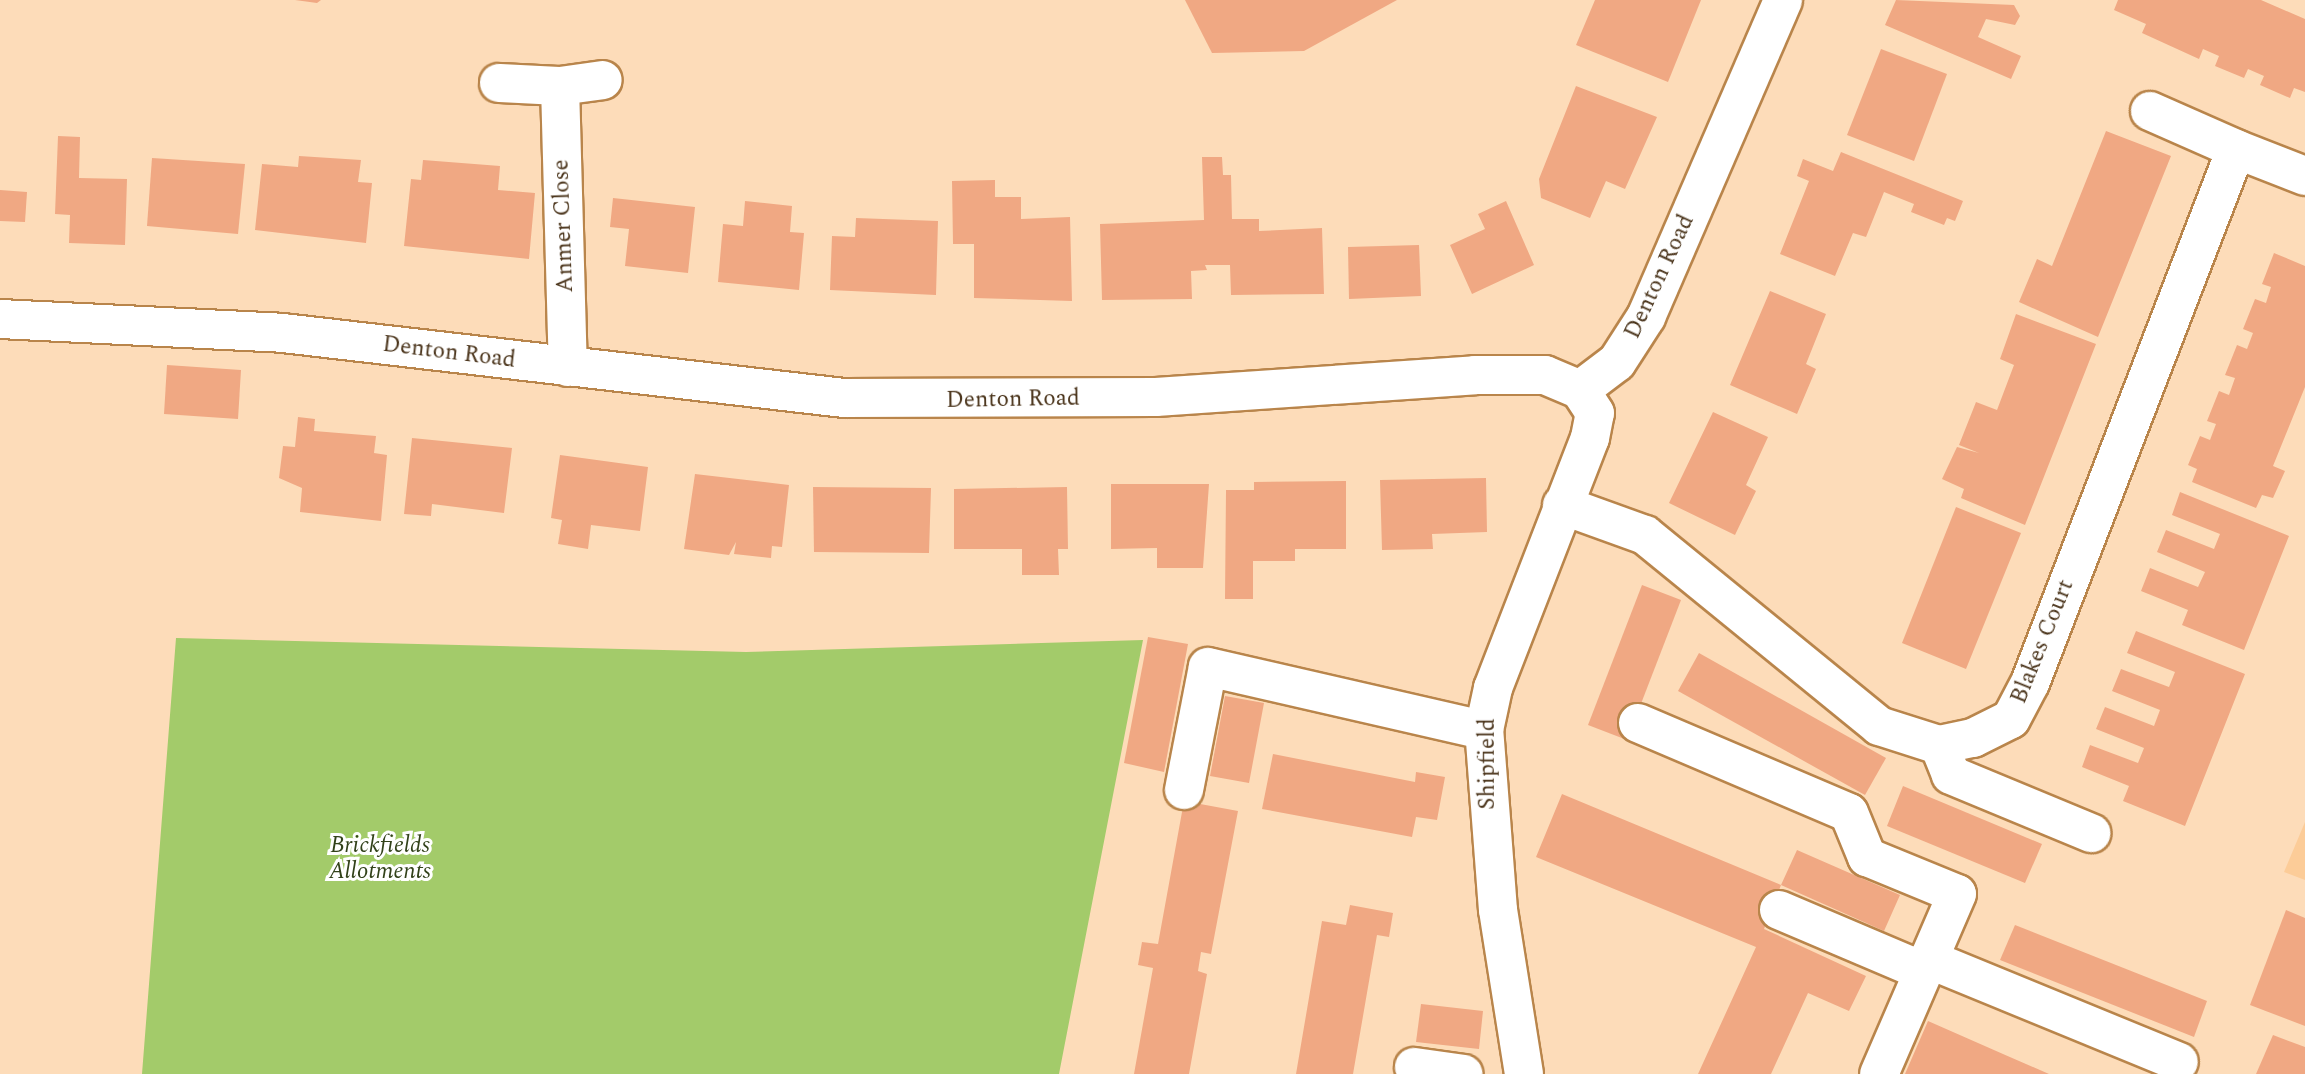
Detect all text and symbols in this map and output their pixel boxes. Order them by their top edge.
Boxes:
street label: Anmer Close [548,159,580,293]
street label: Denton Road [1619,210,1701,344]
street label: Denton Road [381,331,517,375]
street label: Denton Road [946,385,1080,415]
street label: Blakes Court [2006,576,2080,708]
street label: Shipfield [1474,718,1502,810]
park label: Brickfields Allotments [329,832,431,886]

